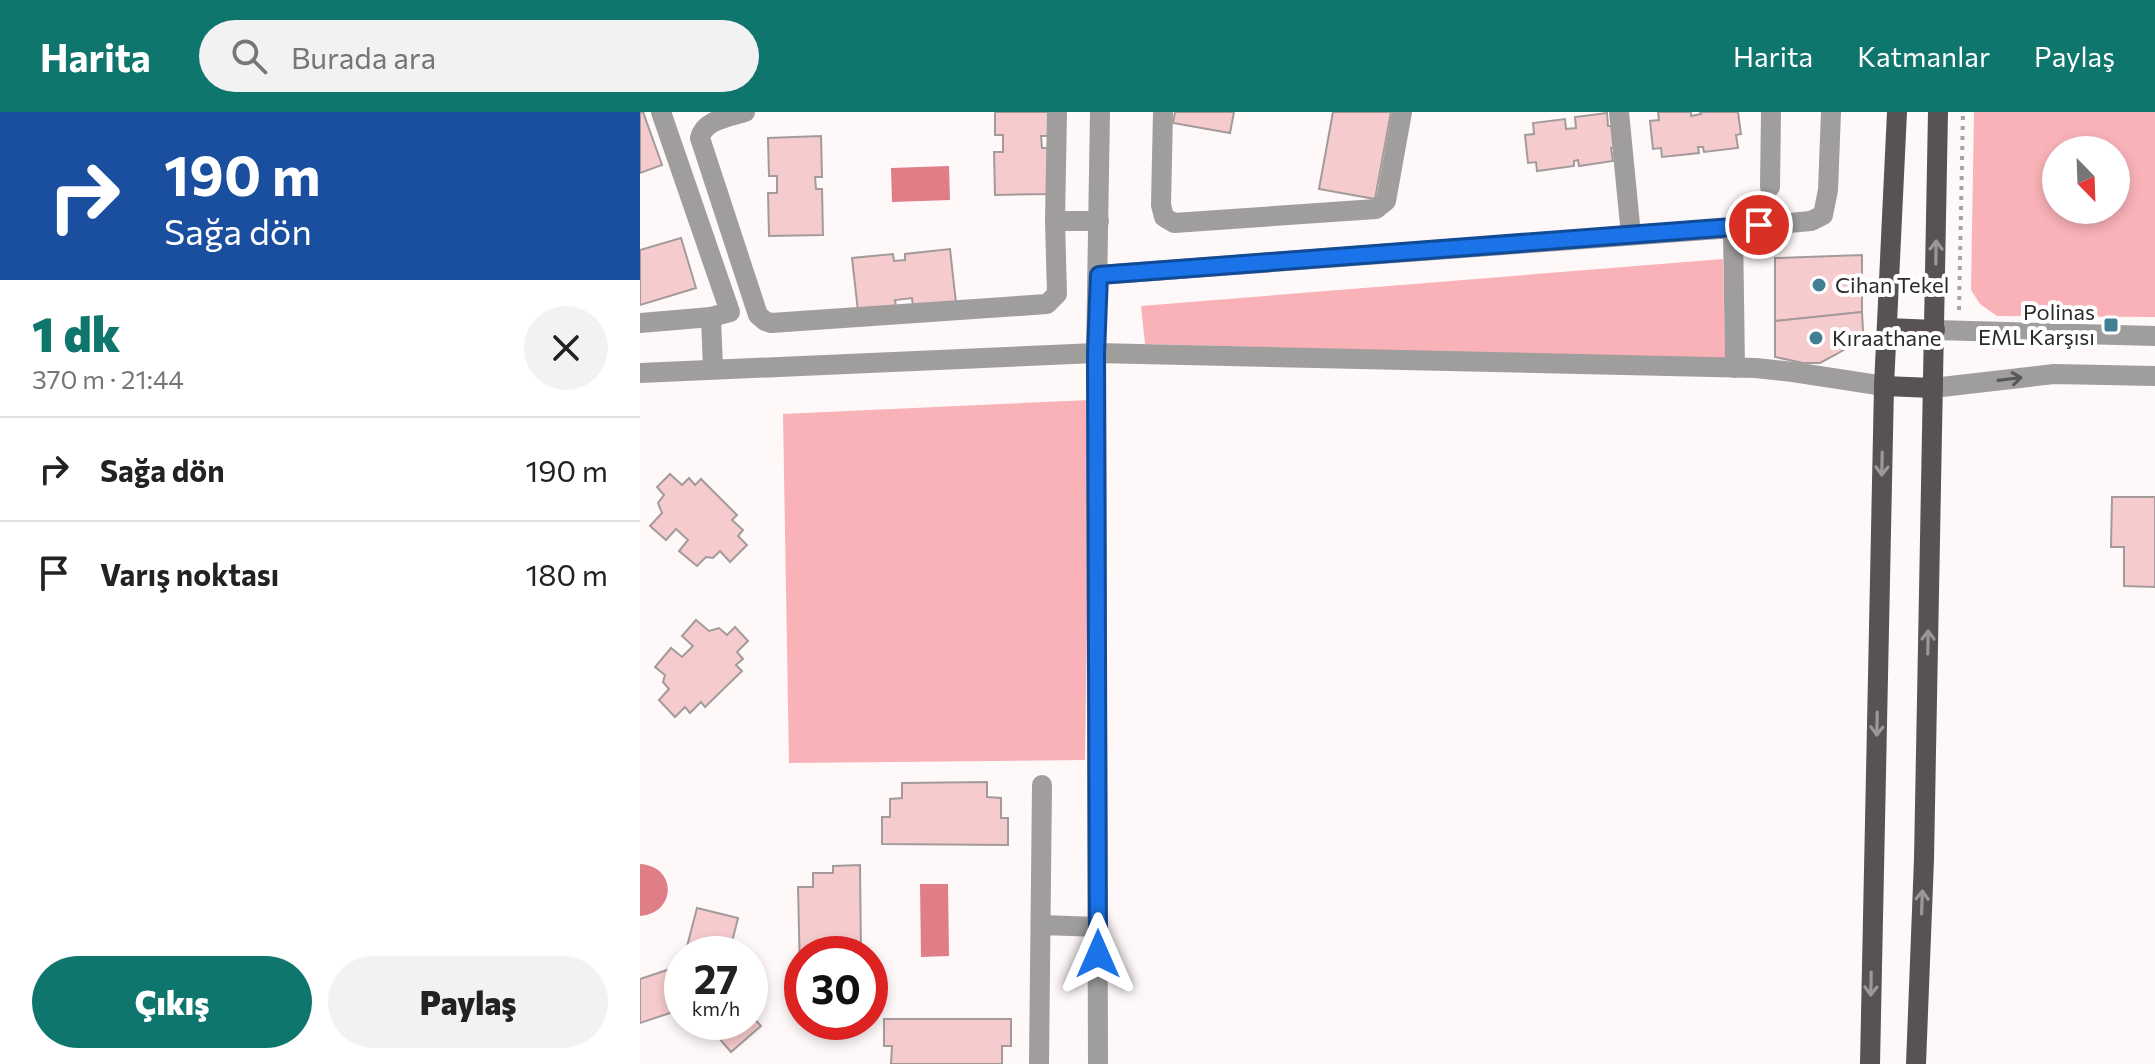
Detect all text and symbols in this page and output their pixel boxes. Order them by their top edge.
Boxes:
search box [199,20,759,92]
text: Harita [40,33,151,80]
icon: search [227,34,271,78]
text: Burada ara [291,38,436,75]
text: Harita [1733,39,1813,73]
text: Katmanlar [1857,39,1990,73]
text: Paylaş [2034,39,2115,73]
north arrow [2042,136,2130,224]
map controls [2042,136,2130,224]
text: 190 m [164,139,321,208]
icon: right [32,144,136,248]
pin [1725,191,1793,259]
icon: arrive [1737,203,1781,247]
text: Sağa dön [164,208,312,252]
one-way arrow [1928,239,1944,266]
place label: Cihan Tekel [1835,271,1949,298]
marker: Cihan Tekel [1810,276,1828,294]
place label: Polinas EML Karşısı [1978,298,2095,350]
text: 1 dk [32,303,120,362]
button: close [524,306,608,390]
marker: Polinas EML Karşısı [2102,316,2120,334]
place label: Kıraathane [1832,324,1941,351]
marker: Kıraathane [1807,329,1825,347]
text: 370 m · 21:44 [32,363,184,394]
one-way arrow [1997,371,2022,386]
icon: right [32,447,76,491]
one-way arrow [1874,450,1890,477]
text: Sağa dön [100,451,225,488]
text: 190 m [525,451,608,488]
icon: arrive [32,551,76,595]
text: Varış noktası [100,555,279,592]
text: 180 m [525,555,608,592]
one-way arrow [1920,629,1935,656]
one-way arrow [1869,710,1884,737]
one-way arrow [1915,889,1930,916]
position arrow [1056,912,1140,996]
speed limit sign: 30 [784,936,888,1040]
text: 27 [694,953,738,1002]
button: Çıkış [32,956,312,1048]
button: Paylaş [328,956,608,1048]
one-way arrow [1864,970,1879,997]
text: km/h [692,996,740,1020]

